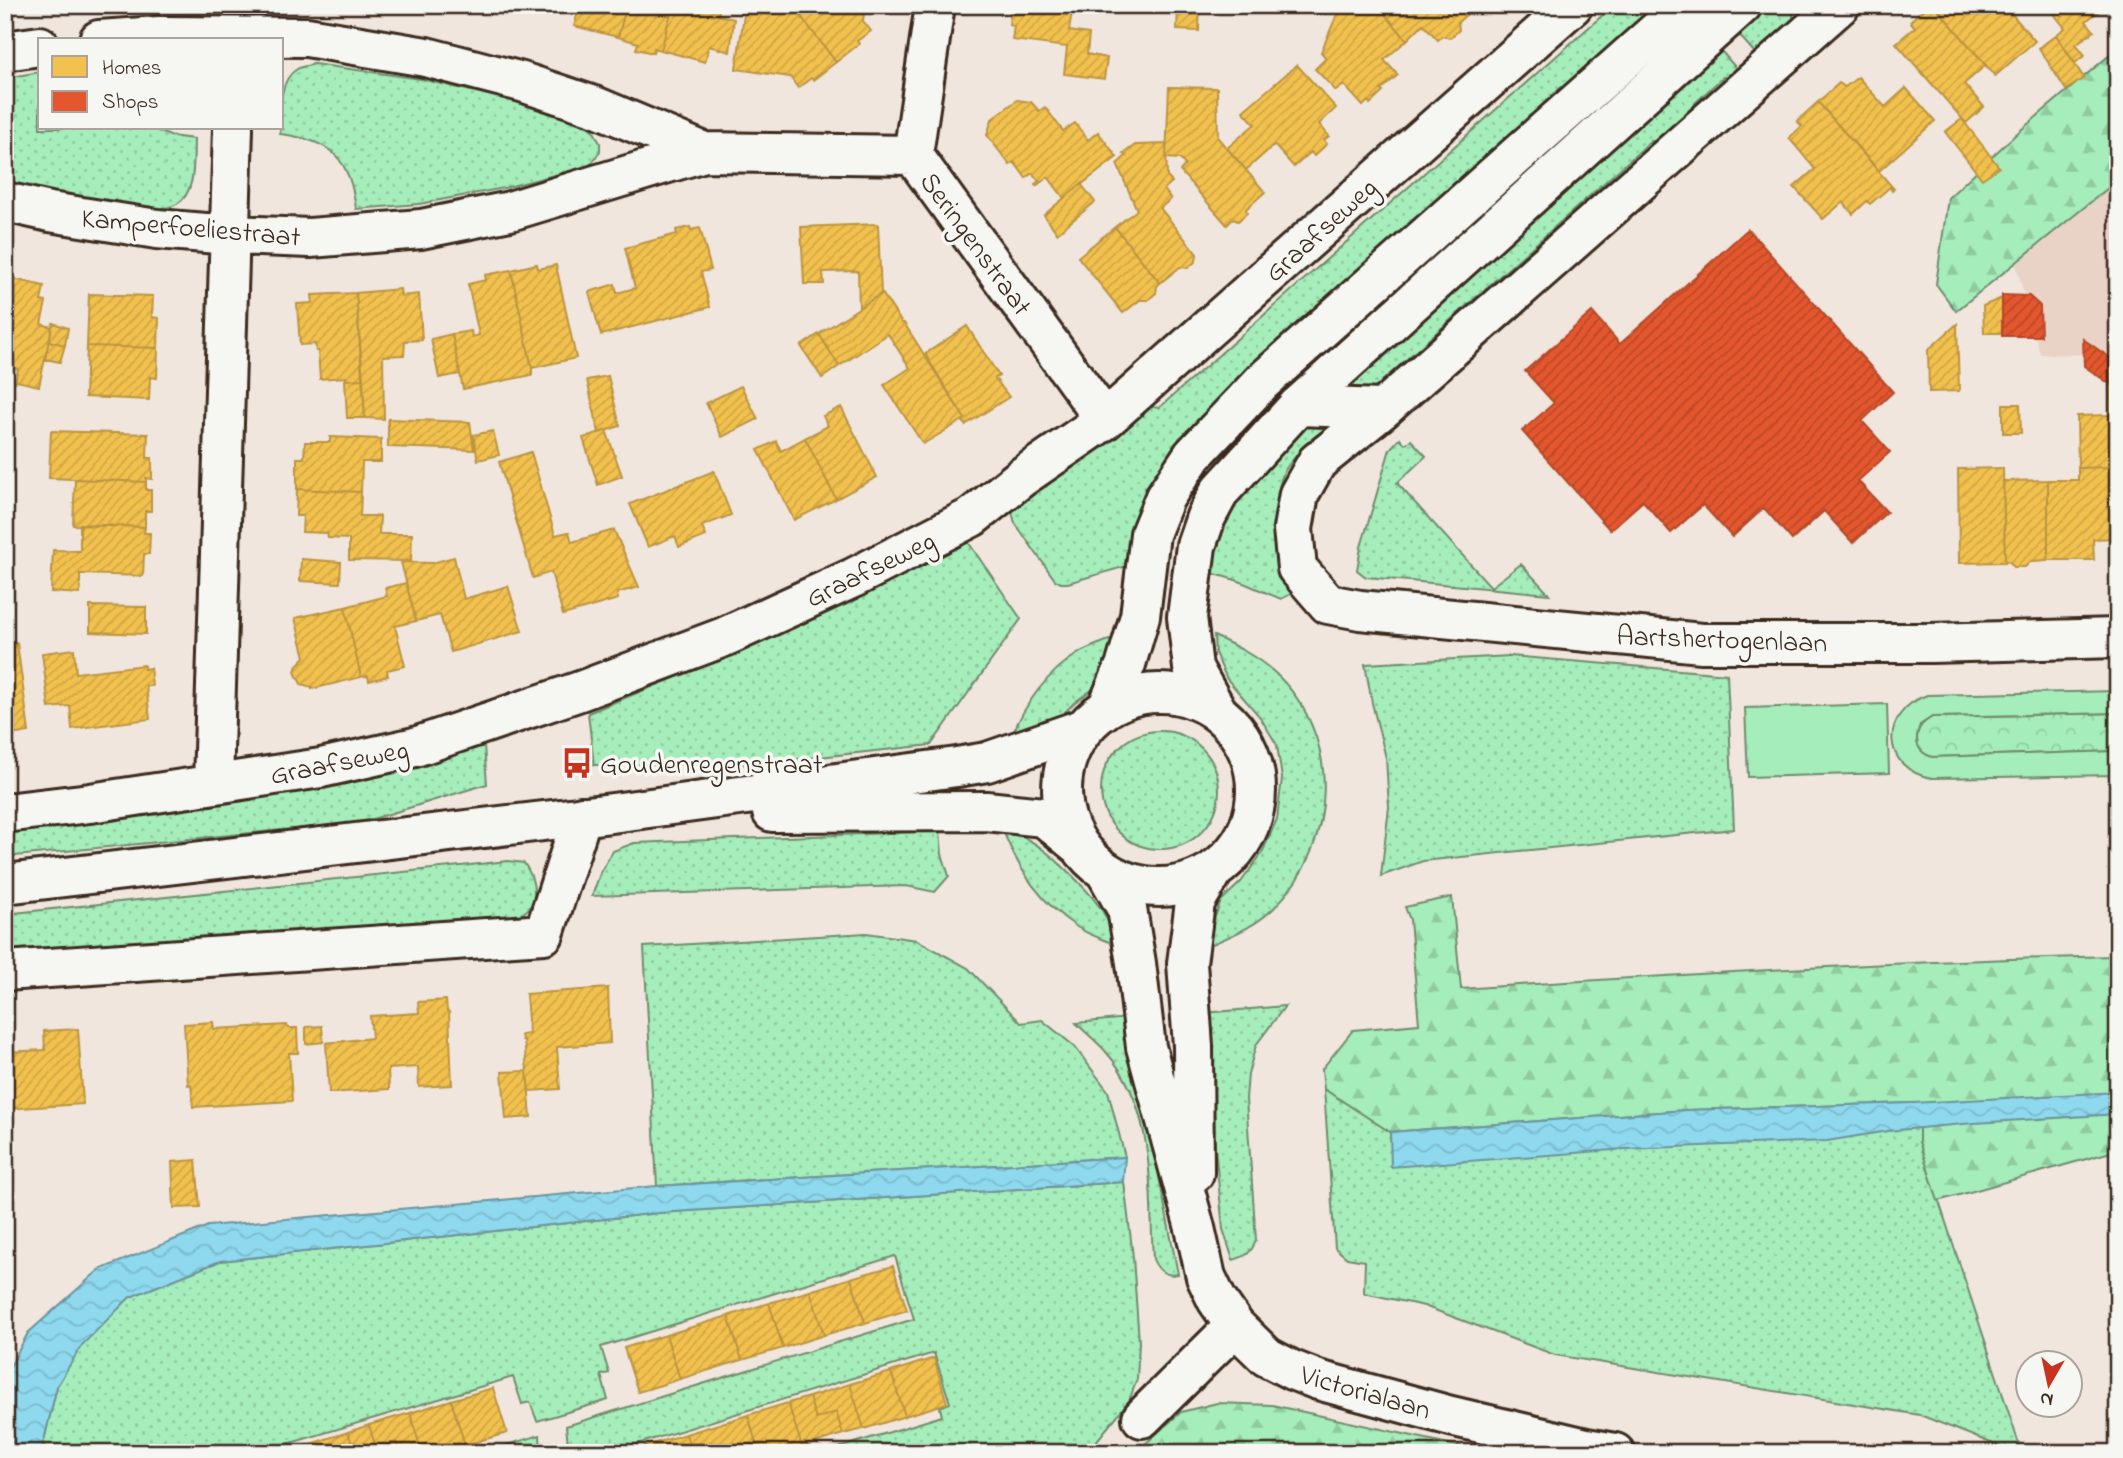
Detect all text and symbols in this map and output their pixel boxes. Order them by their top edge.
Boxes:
legend [38,38,284,130]
text: Homes [102,54,162,84]
text: Shops [102,88,159,118]
street label: Seringenstraat [908,165,1040,325]
street label: Graafseweg [1257,170,1388,294]
street label: Kamperfoeliestraat [80,199,302,259]
street label: Graafseweg [800,522,943,620]
street label: Aartshertogenlaan [1616,617,1828,666]
street label: Graafseweg [267,731,412,798]
bus stop icon: Goudenregenstraat [560,746,594,780]
place label: Goudenregenstraat [600,746,822,787]
north arrow [2014,1350,2084,1420]
street label: Victorialaan [1294,1356,1435,1432]
text: N [2038,1384,2055,1413]

